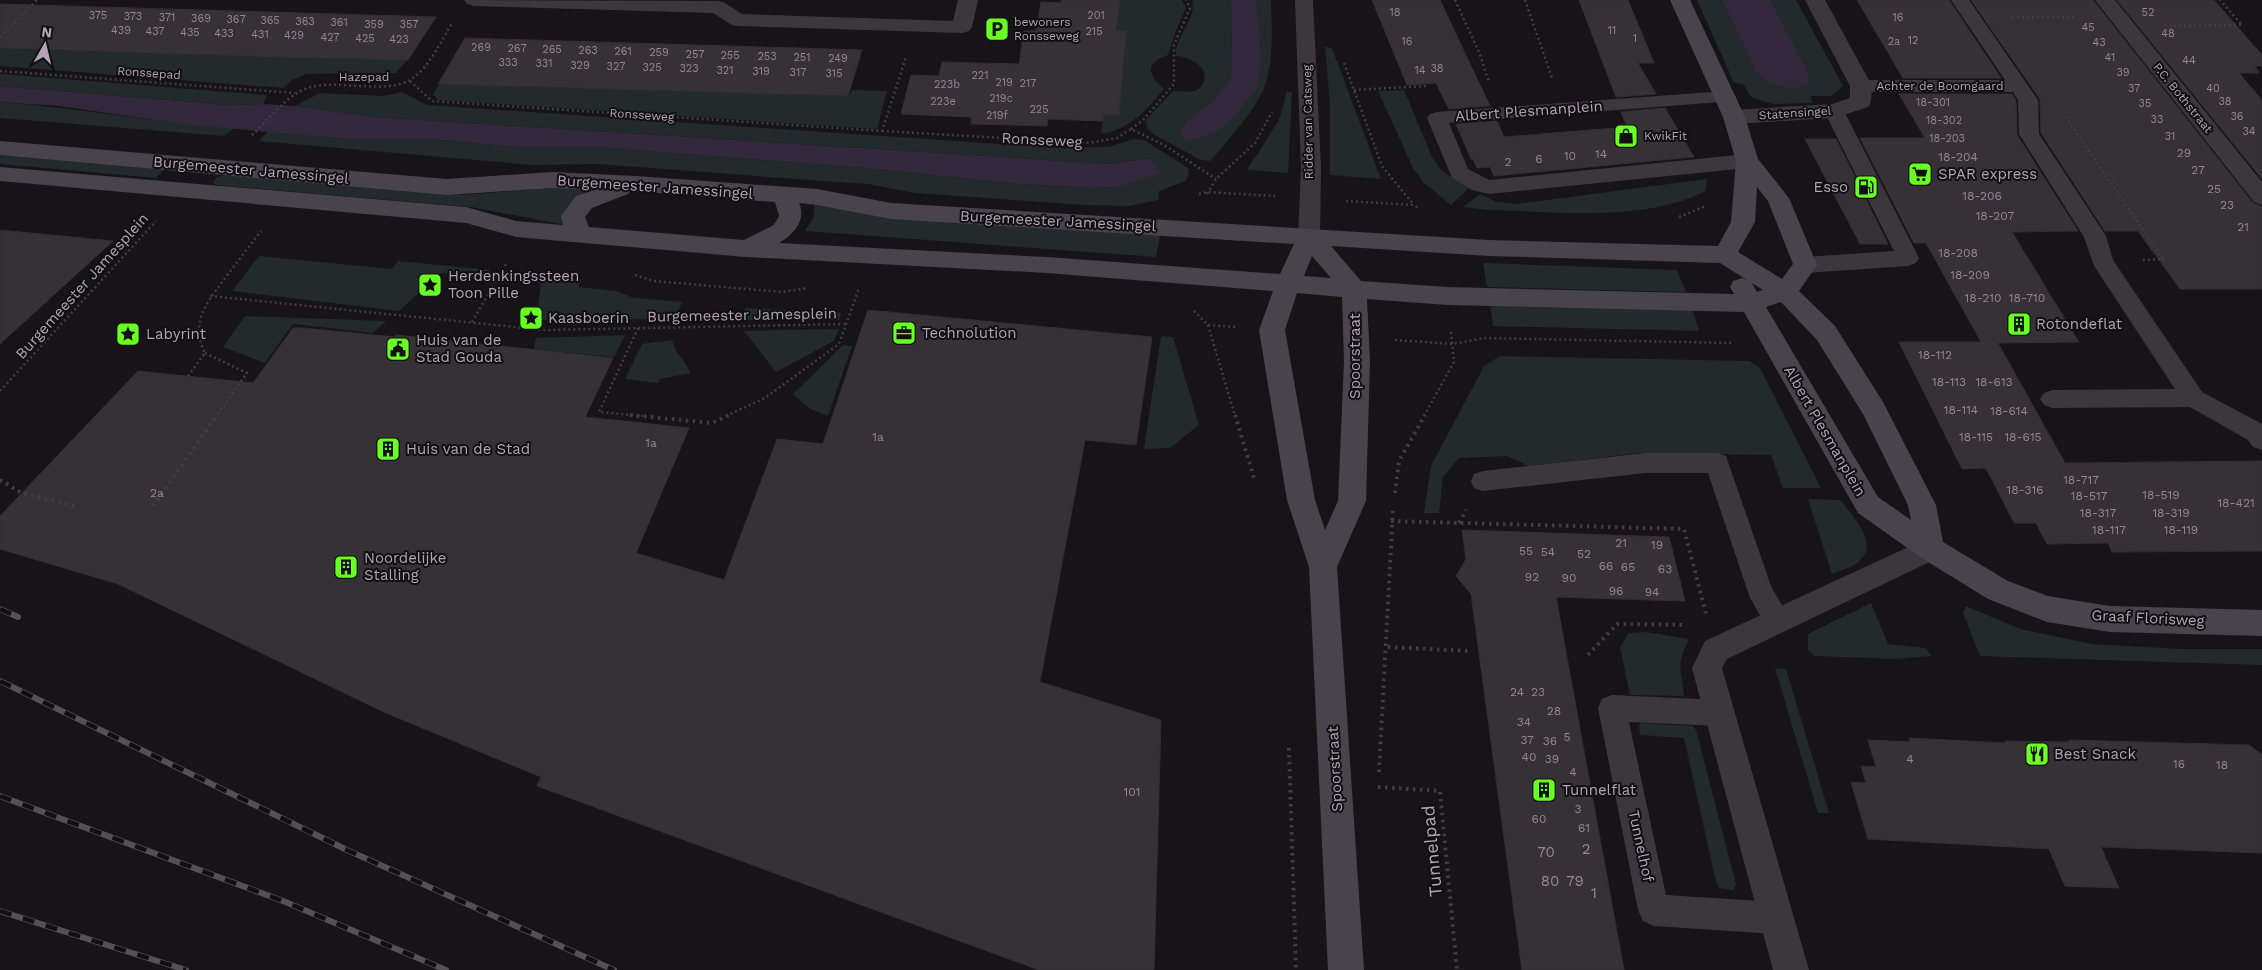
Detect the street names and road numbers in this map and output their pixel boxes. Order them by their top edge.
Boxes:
street label: P.C. Bothstraat [2151,60,2215,136]
street label: Ronssepad [117,64,181,82]
street label: Ridder van Catsweg [1300,64,1316,180]
street label: Hazepad [339,70,389,84]
street label: Achter de Boomgaard [1877,79,2003,93]
street label: Albert Plesmanplein [1455,97,1603,125]
street label: Statensingel [1758,103,1832,123]
street label: Ronsseweg [609,106,676,124]
street label: Ronsseweg [1001,129,1083,151]
street label: Burgemeester Jamessingel [152,152,350,188]
street label: Burgemeester Jamessingel [556,171,754,203]
street label: Burgemeester Jamessingel [959,207,1157,235]
street label: Burgemeester Jamesplein [12,209,152,363]
street label: Burgemeester Jamesplein [647,304,837,326]
street label: Spoorstraat [1346,312,1364,399]
street label: Albert Plesmanplein [1780,362,1870,500]
street label: Graaf Florisweg [2091,606,2205,630]
street label: Spoorstraat [1324,725,1346,812]
street label: Tunnelpad [1417,804,1446,898]
street label: Tunnelhof [1625,808,1657,884]

